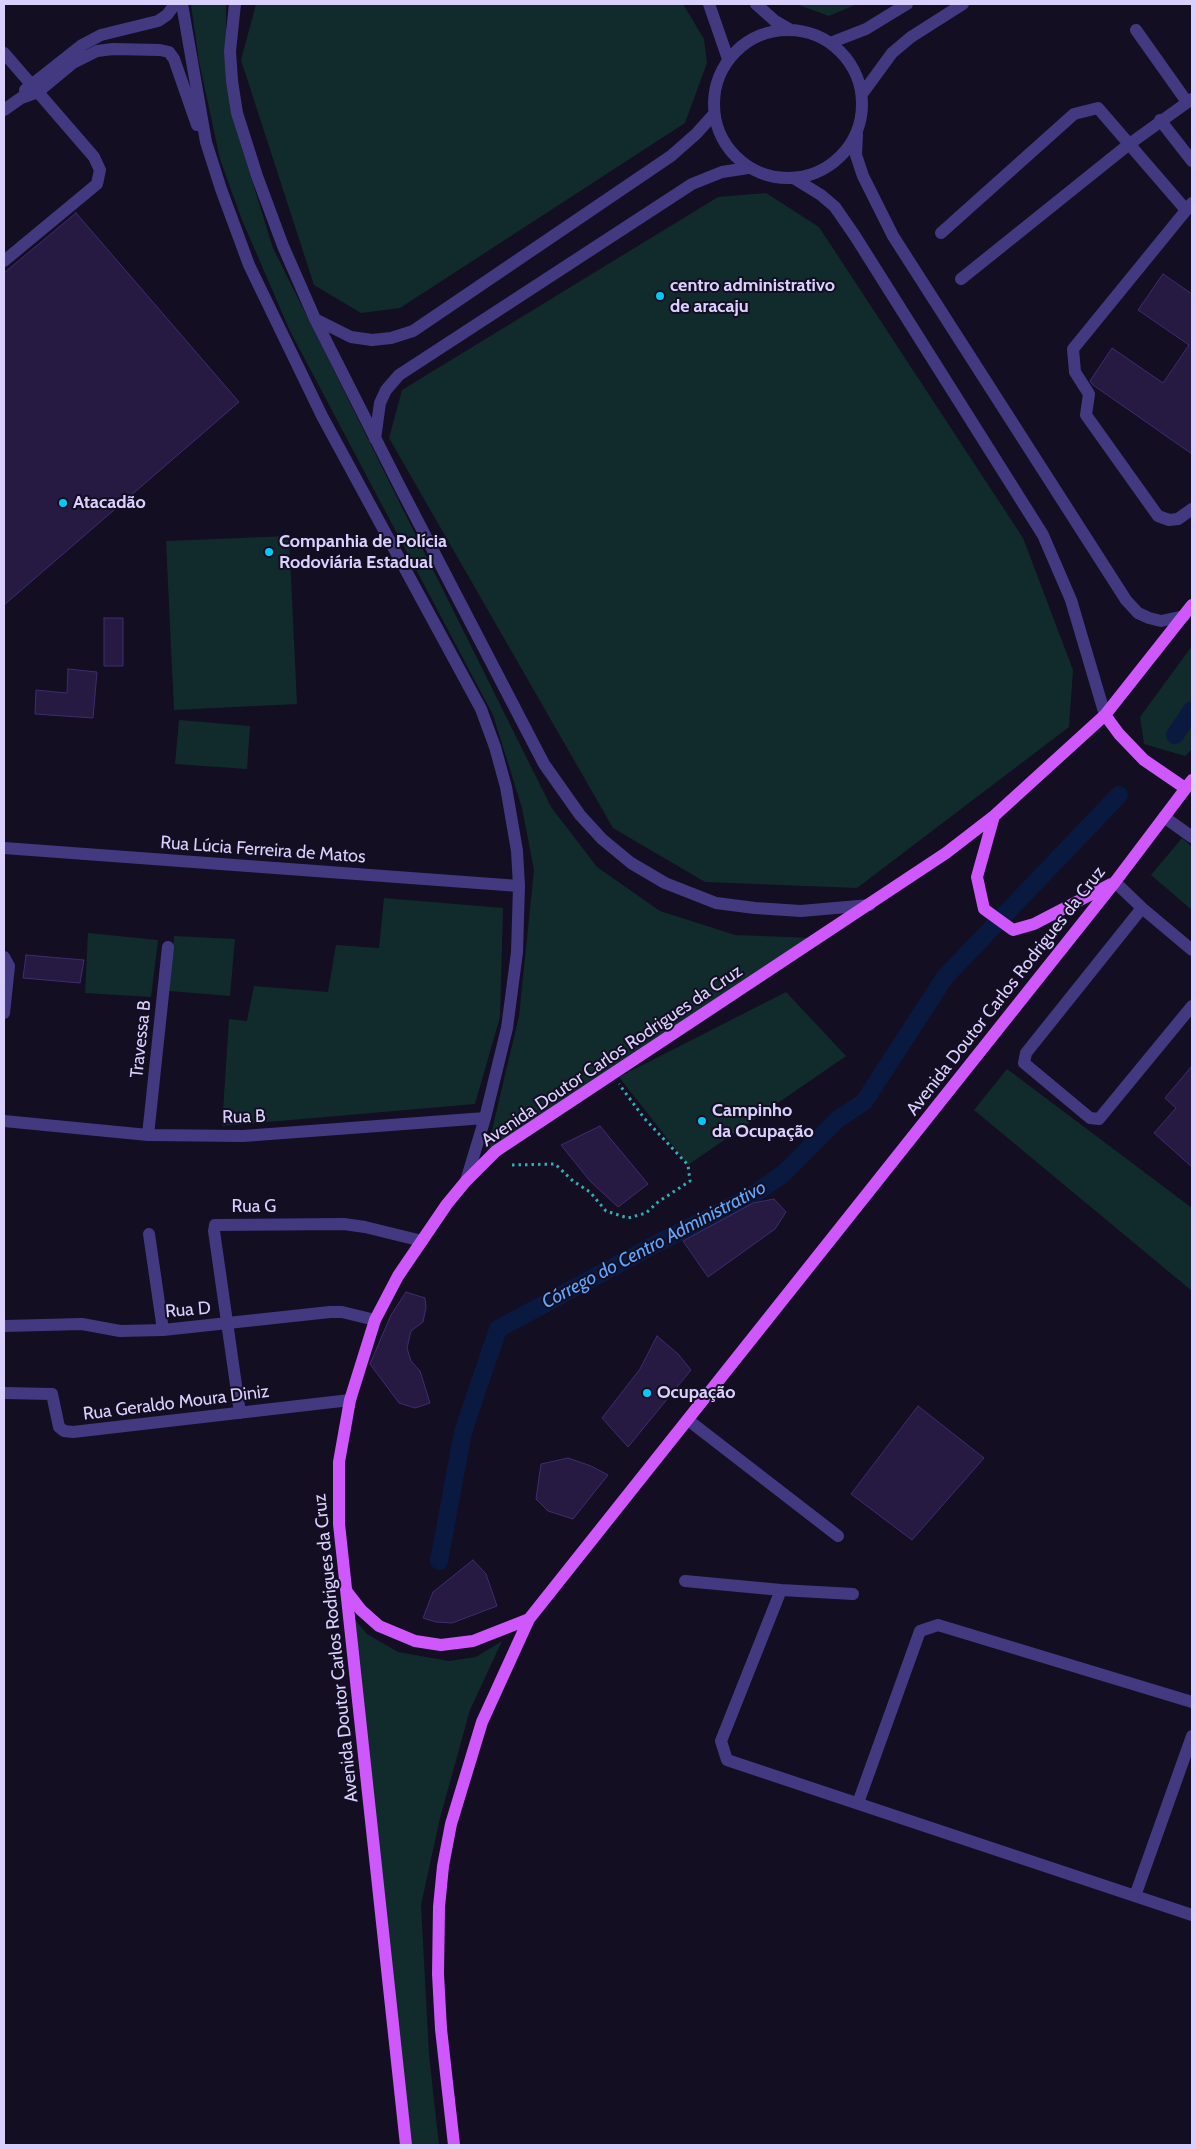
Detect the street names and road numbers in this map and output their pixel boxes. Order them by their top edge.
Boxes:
street label: Rua Lúcia Ferreira de Matos [160,832,366,868]
street label: Avenida Doutor Carlos Rodrigues da Cruz [902,862,1110,1120]
street label: Avenida Doutor Carlos Rodrigues da Cruz [477,960,747,1152]
street label: Travessa B [126,999,156,1079]
street label: Rua B [222,1106,266,1128]
street label: Rua G [232,1196,276,1218]
street label: Rua D [164,1297,212,1323]
street label: Rua Geraldo Moura Diniz [82,1381,270,1425]
street label: Avenida Doutor Carlos Rodrigues da Cruz [309,1493,363,1803]

